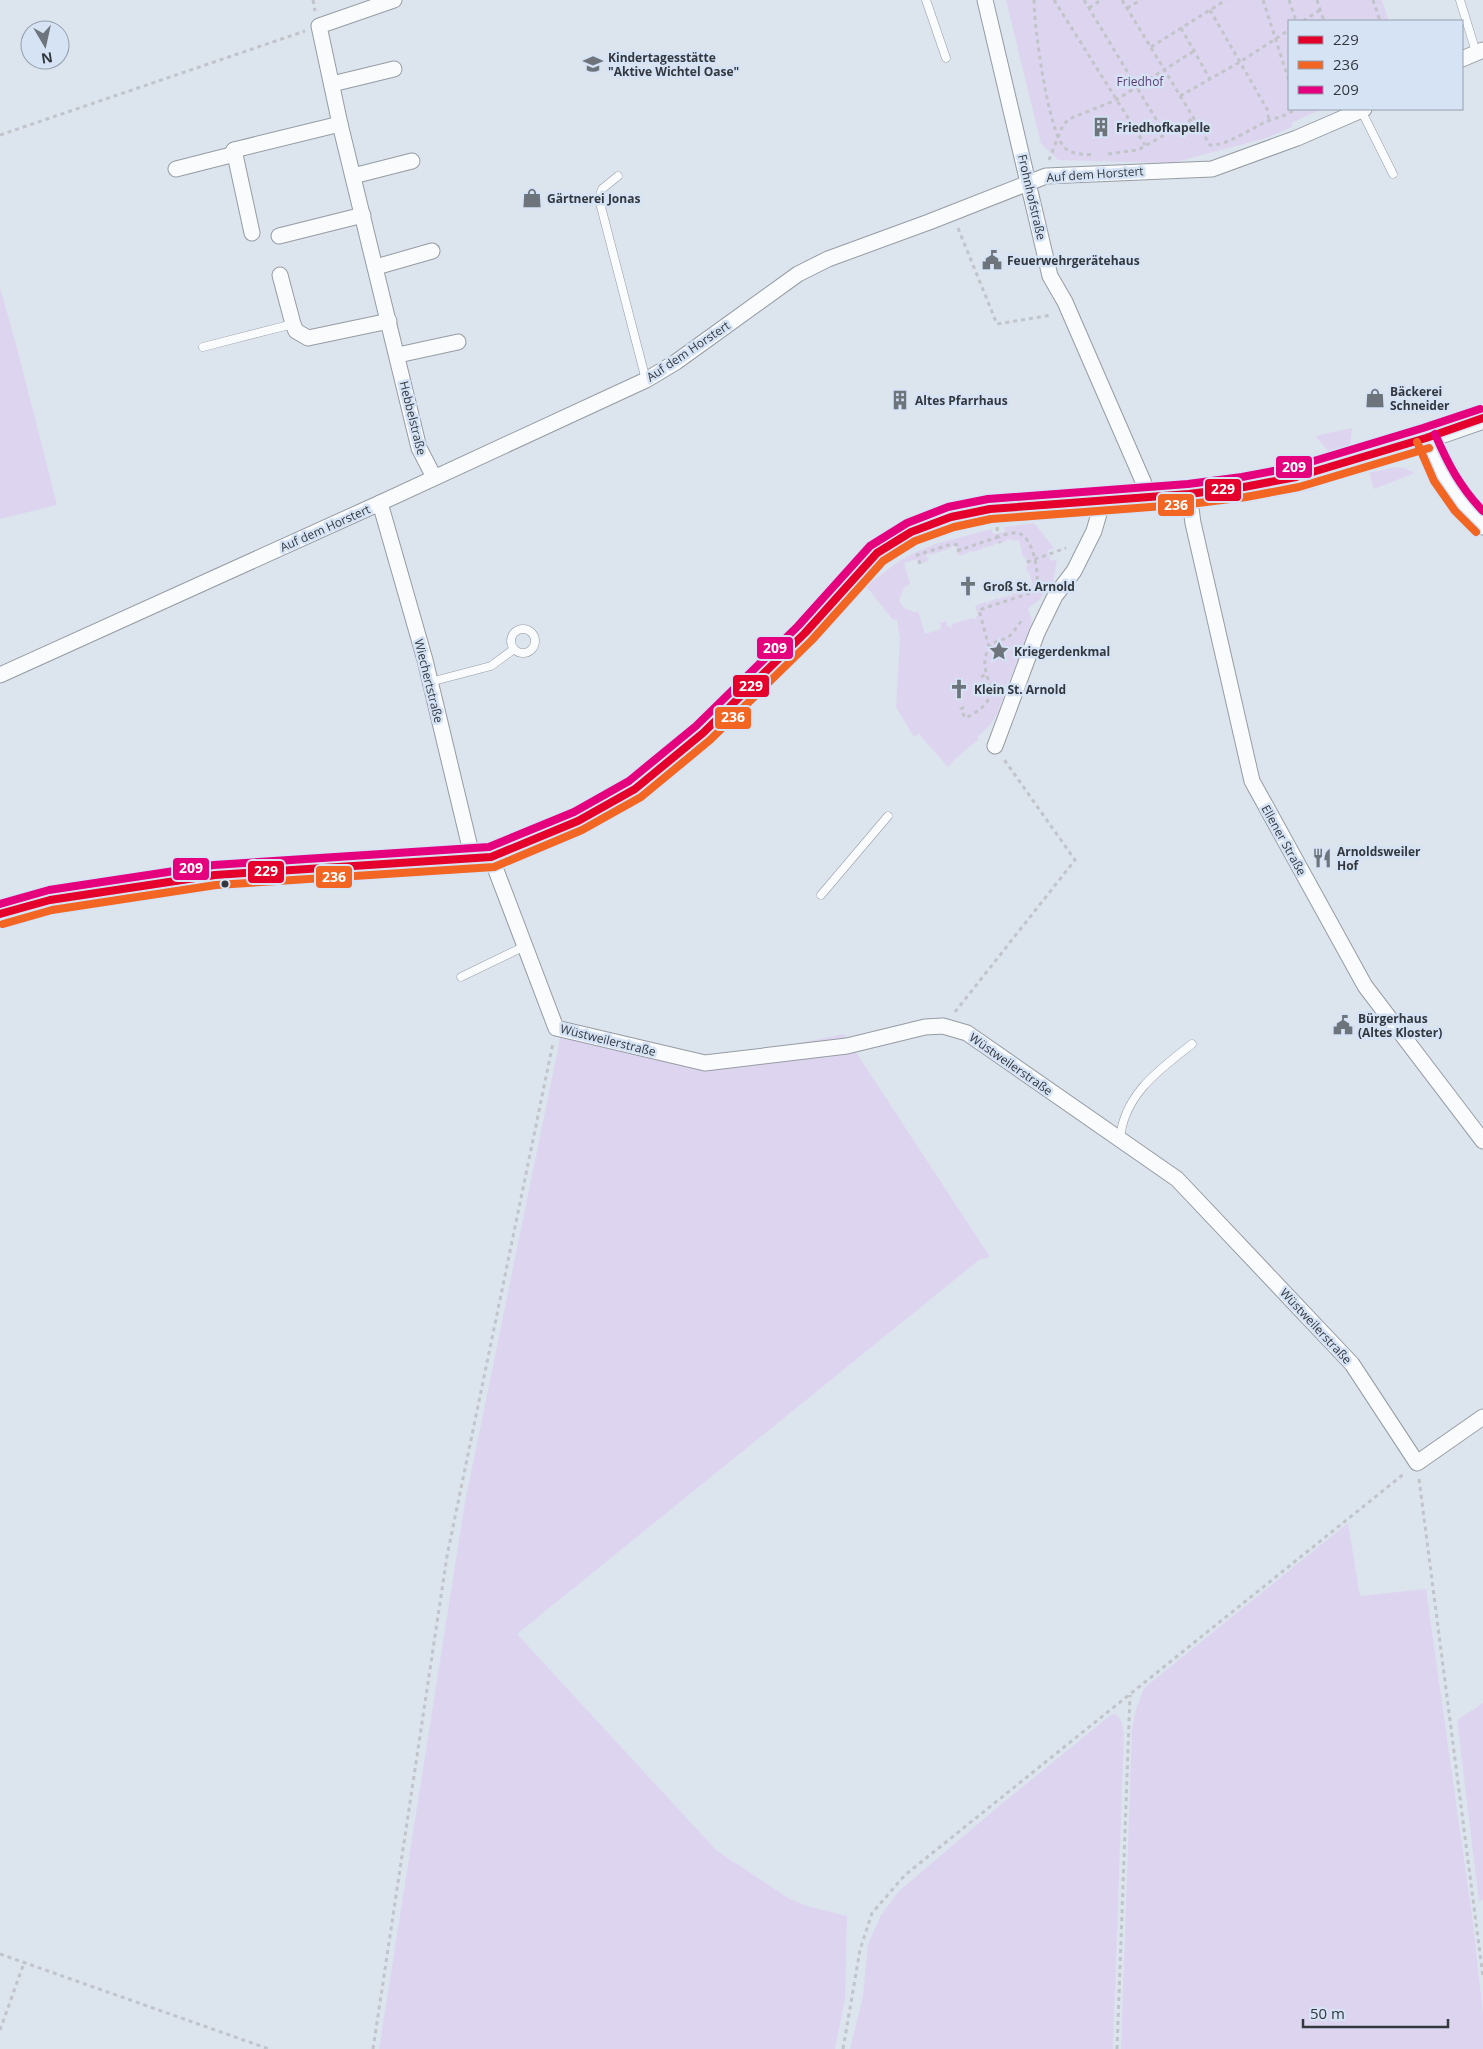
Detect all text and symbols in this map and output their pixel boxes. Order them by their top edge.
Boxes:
north arrow [20,20,70,70]
legend [1288,20,1463,110]
text: 229 [1333,29,1359,49]
text: N [40,48,54,69]
place label: Kindertagesstätte "Aktive Wichtel Oase" [608,49,739,80]
school or university icon: Kindertagesstätte "Aktive Wichtel Oase" [582,53,604,75]
text: 236 [1333,54,1359,74]
park label: Friedhof [1117,73,1164,90]
text: 209 [1333,79,1359,99]
building icon: Friedhofkapelle [1090,116,1112,138]
place label: Friedhofkapelle [1116,119,1210,136]
street label: Frohnhofstraße [1014,152,1050,242]
street label: Auf dem Horstert [1046,162,1144,186]
shop icon: Gärtnerei Jonas [521,187,543,209]
place label: Gärtnerei Jonas [547,190,640,207]
public building icon: Feuerwehrgerätehaus [981,249,1003,271]
place label: Feuerwehrgerätehaus [1007,252,1140,269]
street label: Auf dem Horstert [643,317,733,385]
street label: Hebbelstraße [396,379,430,457]
place label: Bäckerei Schneider [1390,383,1450,414]
shop icon: Bäckerei Schneider [1364,387,1386,409]
building icon: Altes Pfarrhaus [889,389,911,411]
place label: Altes Pfarrhaus [915,392,1008,409]
line badge: 209 [1275,455,1313,479]
text: 209 [1282,457,1306,476]
line badge: 229 [1204,478,1242,502]
text: 229 [1211,479,1235,498]
line badge: 236 [1157,493,1195,517]
text: 236 [1164,495,1188,514]
street label: Auf dem Horstert [277,500,373,556]
church icon: Groß St. Arnold [957,575,979,597]
place label: Groß St. Arnold [983,578,1075,595]
line badge: 209 [756,636,794,660]
street label: Wiechertstraße [410,637,448,725]
text: 209 [763,638,787,657]
place icon: Kriegerdenkmal [988,640,1010,662]
place label: Kriegerdenkmal [1014,643,1110,660]
line badge: 229 [732,674,770,698]
text: 229 [739,676,763,695]
church icon: Klein St. Arnold [948,678,970,700]
place label: Klein St. Arnold [974,681,1066,698]
line badge: 236 [714,706,752,730]
text: 236 [721,707,745,726]
street label: Ellener Straße [1258,802,1311,879]
place label: Arnoldsweiler Hof [1337,843,1421,874]
restaurant icon: Arnoldsweiler Hof [1311,847,1333,869]
line badge: 209 [172,857,210,881]
text: 209 [179,858,203,877]
line badge: 229 [247,860,285,884]
text: 229 [254,861,278,880]
line badge: 236 [315,865,353,889]
text: 236 [322,867,346,886]
unlabelled marker [220,879,230,889]
place label: Bürgerhaus (Altes Kloster) [1358,1010,1442,1041]
public building icon: Bürgerhaus (Altes Kloster) [1332,1014,1354,1036]
street label: Wüstweilerstraße [558,1020,658,1060]
street label: Wüstweilerstraße [966,1029,1056,1099]
street label: Wüstweilerstraße [1276,1284,1356,1368]
scale bar [1303,1996,1448,2028]
text: 50 m [1310,2003,1345,2023]

